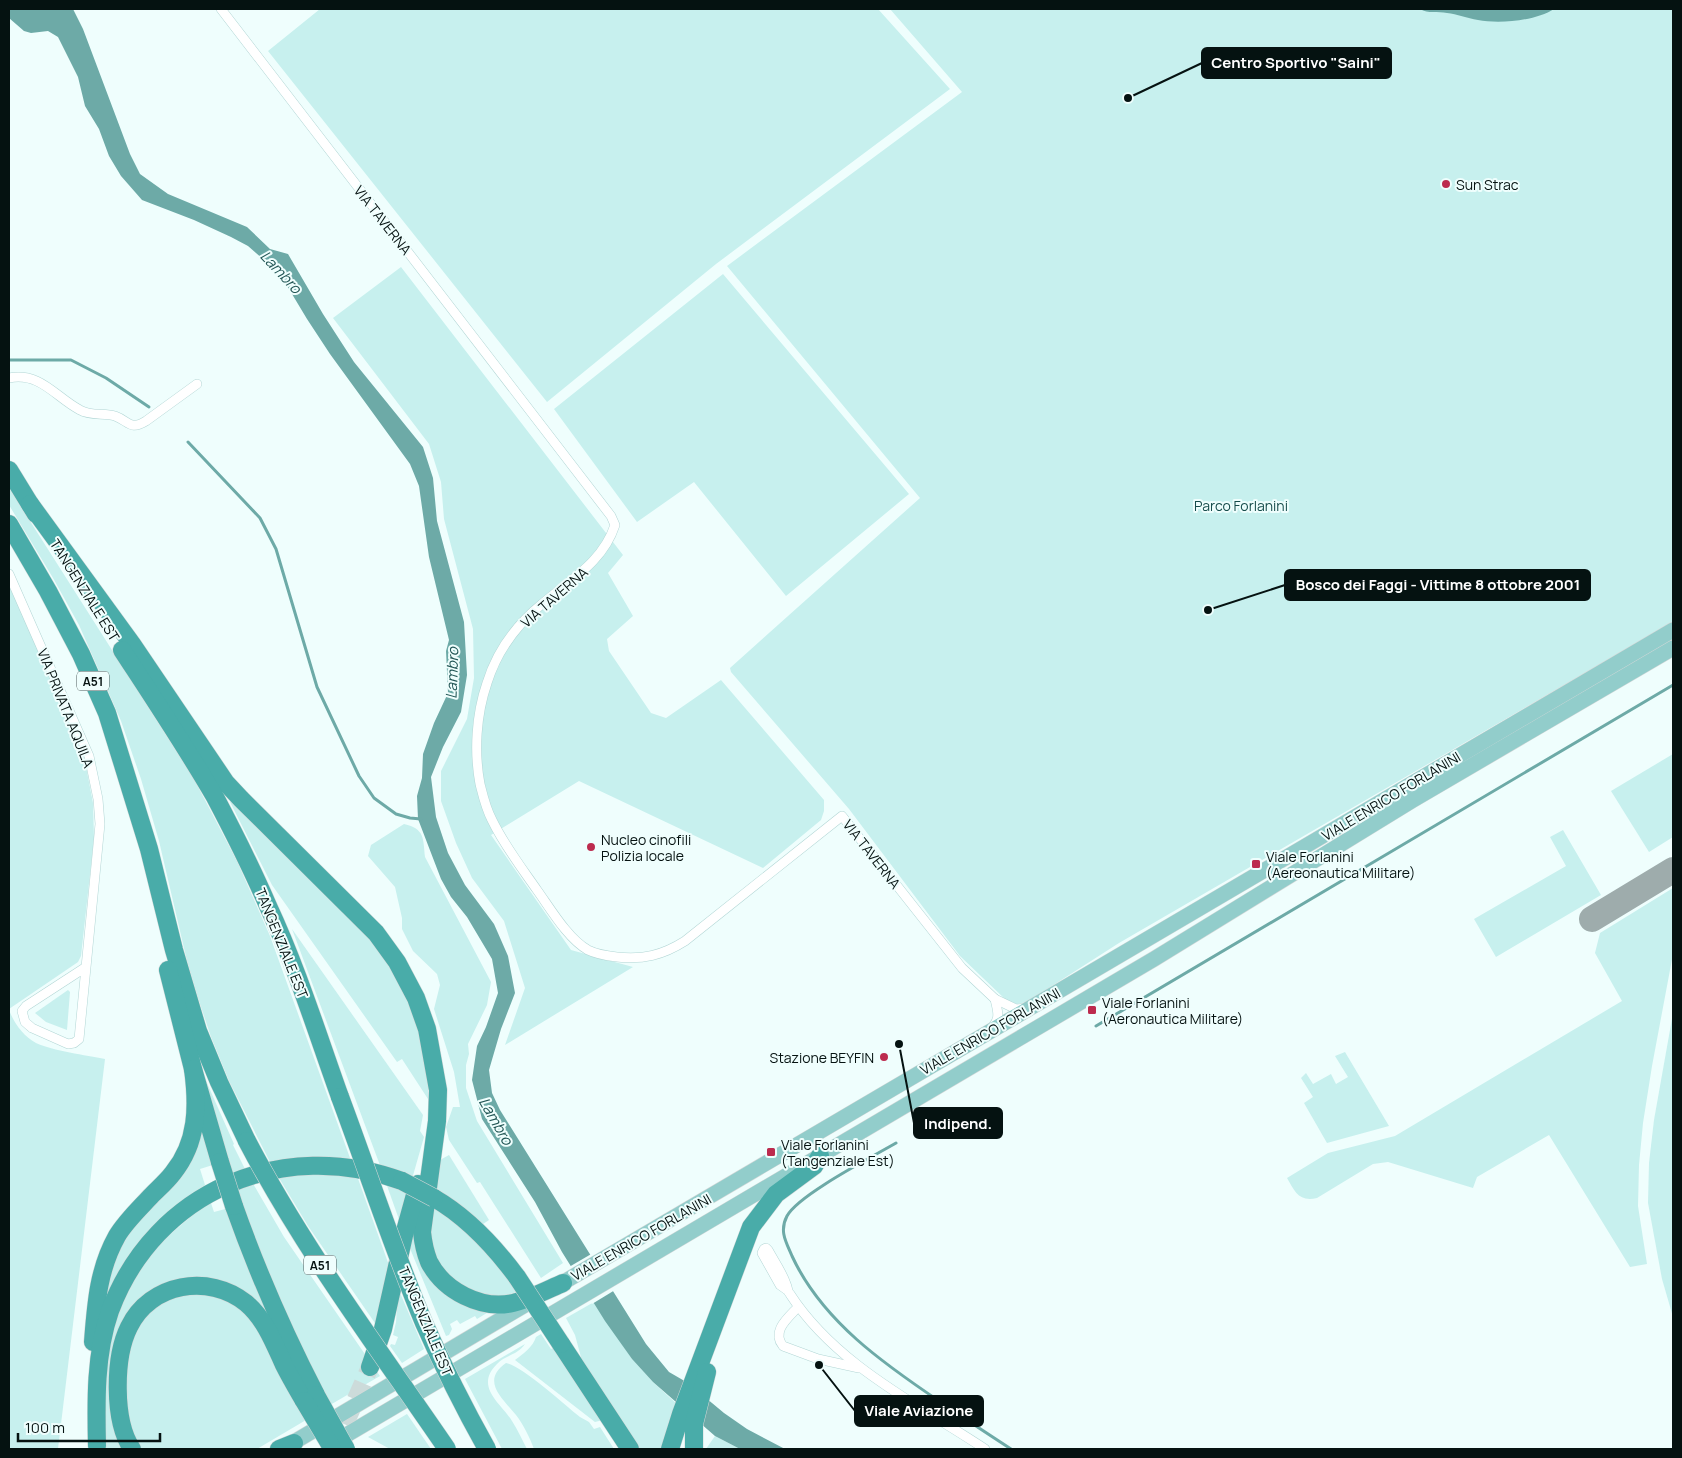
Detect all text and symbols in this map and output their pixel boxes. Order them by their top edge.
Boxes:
callout: Centro Sportivo "Saini" [1202,48,1391,78]
text: Centro Sportivo "Saini" [1211,52,1381,73]
place label: Sun Strac [1456,175,1519,194]
marker: Sun Strac [1440,178,1452,190]
street label: VIA TAVERNA [350,181,416,259]
water label: Lambro [256,246,307,299]
park label: Parco Forlanini [1194,496,1288,515]
street label: TANGENZIALE EST [46,535,124,645]
street label: VIA TAVERNA [516,563,592,631]
callout: Bosco dei Faggi - Vittime 8 ottobre 2001 [1285,570,1590,600]
text: Bosco dei Faggi - Vittime 8 ottobre 2001 [1296,574,1580,595]
street label: VIA PRIVATA AQUILA [33,646,99,771]
water label: Lambro [441,646,463,699]
road number: A51 [77,671,109,690]
street label: VIALE ENRICO FORLANINI [1318,747,1464,845]
street label: VIA TAVERNA [839,815,905,893]
place label: Nucleo cinofili Polizia locale [601,830,691,865]
marker: Nucleo cinofili Polizia locale [585,841,597,853]
place label: Viale Forlanini (Aereonautica Militare) [1266,847,1415,882]
marker: Viale Forlanini (Aereonautica Militare) [1250,858,1262,870]
street label: TANGENZIALE EST [251,885,313,1001]
street label: VIALE ENRICO FORLANINI [916,983,1064,1079]
place label: Viale Forlanini (Aeronautica Militare) [1102,993,1243,1028]
marker: Viale Forlanini (Aeronautica Militare) [1086,1004,1098,1016]
place label: Stazione BEYFIN [770,1048,874,1067]
marker: Stazione BEYFIN [878,1051,890,1063]
water label: Lambro [474,1093,519,1150]
callout: Indipend. [914,1108,1002,1138]
text: Indipend. [924,1113,992,1134]
place label: Viale Forlanini (Tangenziale Est) [781,1135,895,1170]
marker: Viale Forlanini (Tangenziale Est) [765,1146,777,1158]
street label: VIALE ENRICO FORLANINI [567,1189,715,1285]
road number: A51 [304,1256,336,1274]
street label: TANGENZIALE EST [394,1263,458,1379]
callout: Viale Aviazione [855,1396,983,1426]
text: Viale Aviazione [865,1400,973,1421]
scale bar [18,1410,160,1442]
text: 100 m [25,1417,65,1438]

